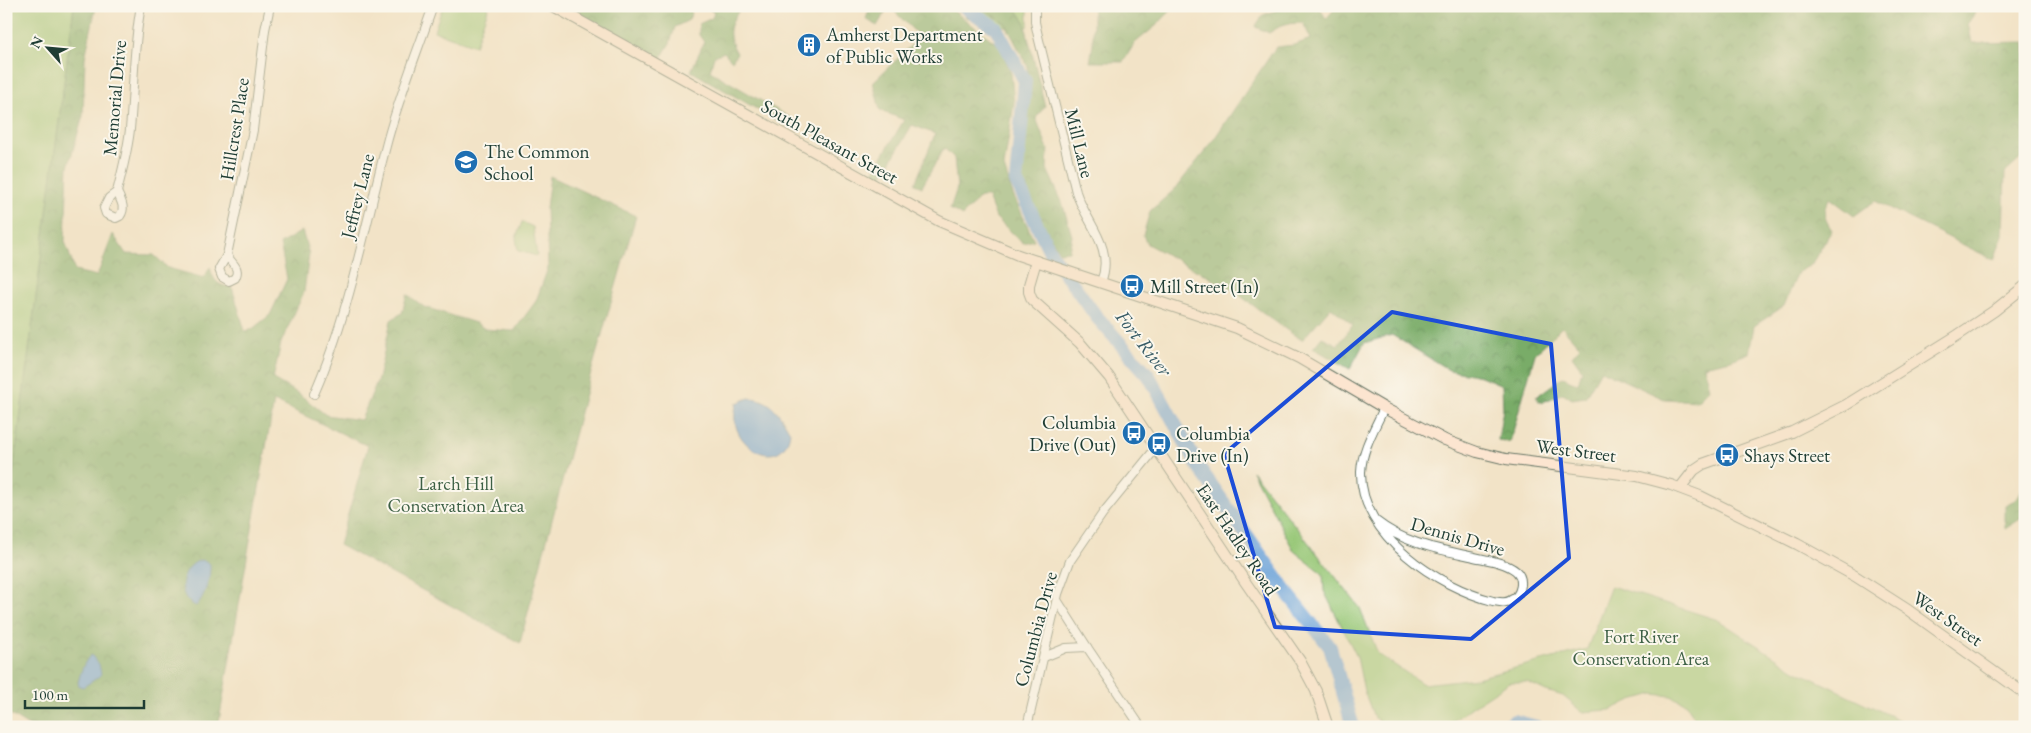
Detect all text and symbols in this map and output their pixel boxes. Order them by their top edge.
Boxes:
north arrow [22,22,72,72]
place label: Amherst Department of Public Works [825,22,983,69]
text: N [26,32,47,51]
building icon: Amherst Department of Public Works [796,32,822,58]
street label: Memorial Drive [97,39,132,157]
street label: Hillcrest Place [214,76,255,182]
street label: South Pleasant Street [757,93,903,189]
street label: Mill Lane [1059,106,1100,181]
place label: The Common School [484,139,590,186]
school or university icon: The Common School [453,149,479,175]
street label: Jeffrey Lane [334,151,380,243]
bus stop icon: Mill Street (In) [1119,273,1145,299]
place label: Mill Street (In) [1150,274,1259,299]
water label: Fort River [1109,304,1179,383]
place label: Columbia Drive (Out) [1029,410,1116,457]
bus stop icon: Columbia Drive (Out) [1121,420,1147,446]
place label: Columbia Drive (In) [1176,421,1250,468]
bus stop icon: Columbia Drive (In) [1146,431,1172,457]
street label: West Street [1534,433,1617,468]
bus stop icon: Shays Street [1714,442,1740,468]
place label: Shays Street [1744,443,1830,468]
park label: Larch Hill Conservation Area [388,471,525,518]
street label: East Hadley Road [1191,478,1285,601]
street label: Dennis Drive [1408,511,1508,562]
street label: Columbia Drive [1008,569,1063,690]
street label: West Street [1908,585,1988,652]
park label: Fort River Conservation Area [1573,624,1710,671]
scale bar [25,678,144,710]
text: 100 m [32,685,69,704]

